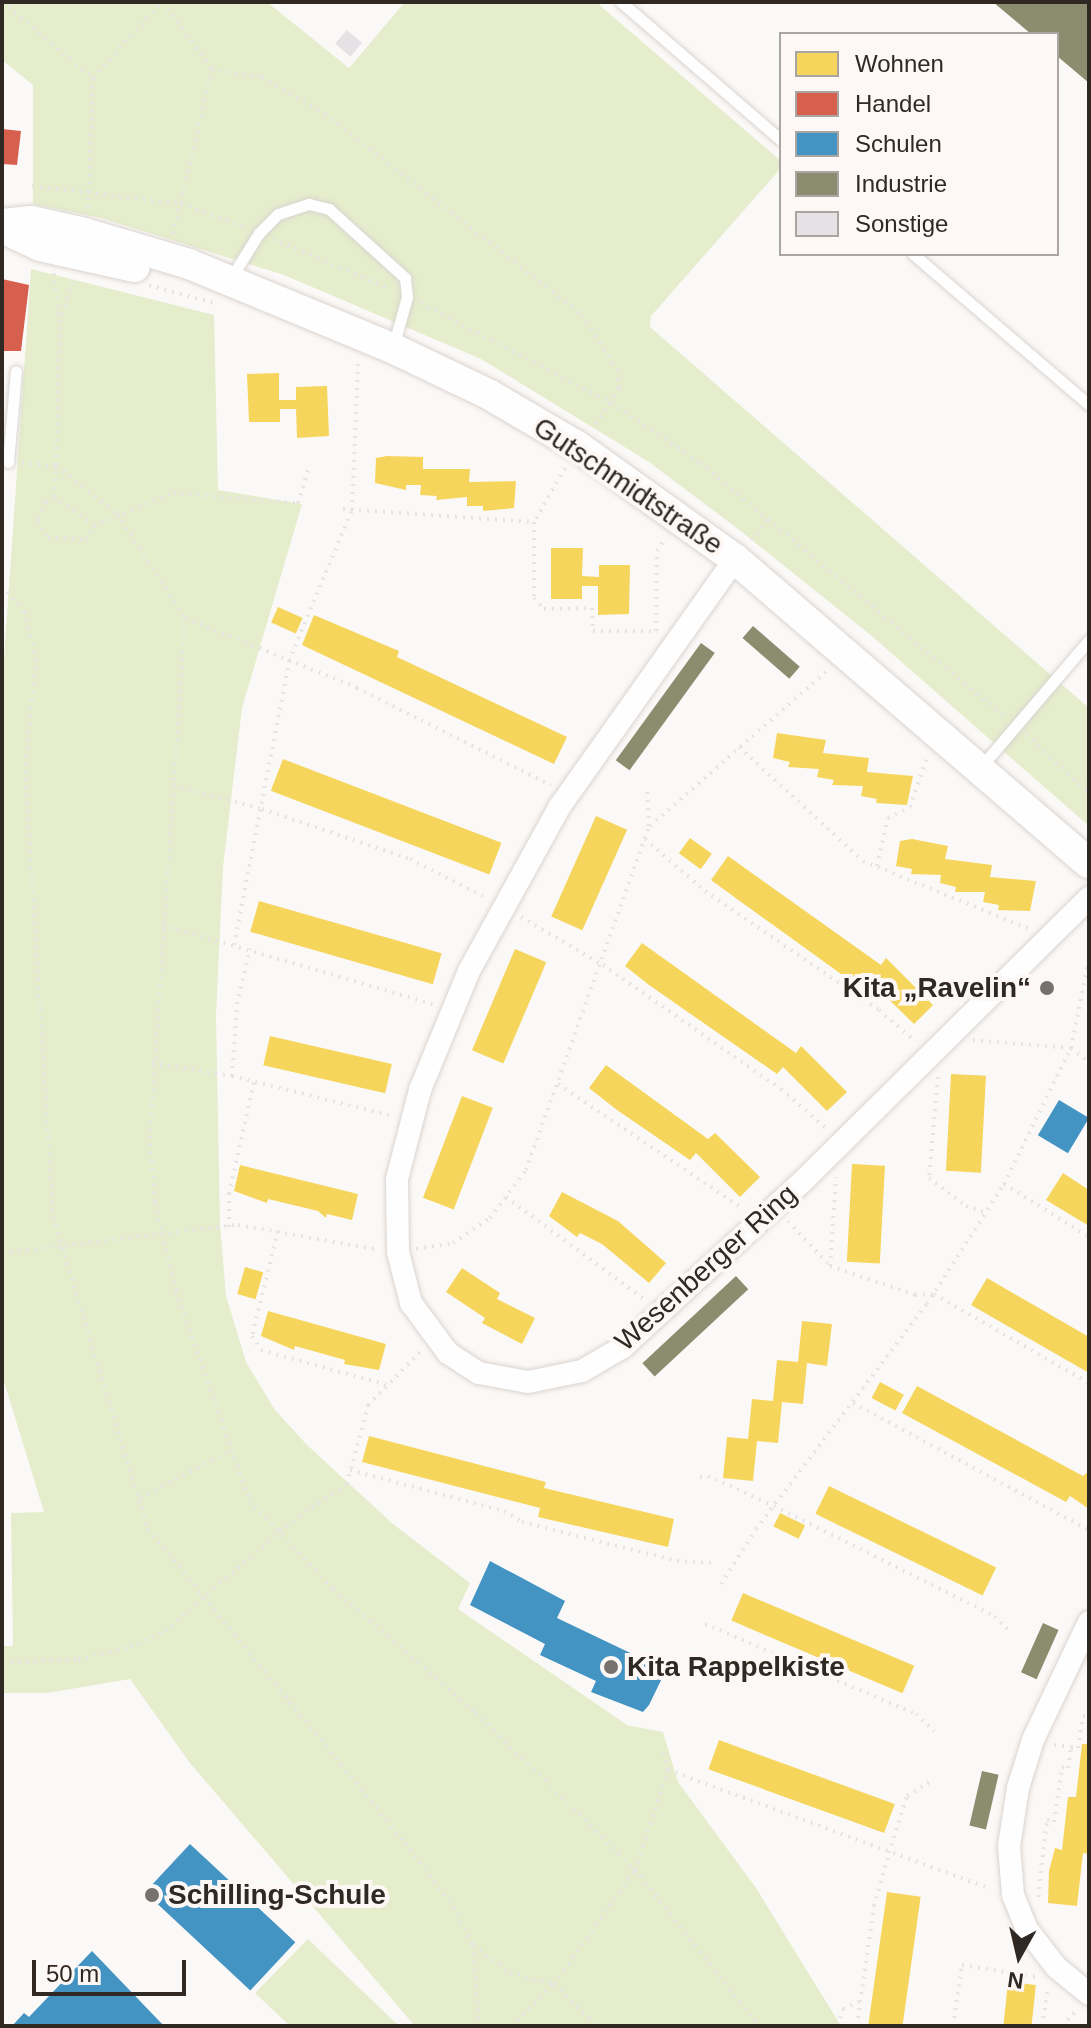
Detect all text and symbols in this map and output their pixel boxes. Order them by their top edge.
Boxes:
legend [779,32,1059,256]
text: Wohnen [855,50,944,77]
text: Handel [855,90,931,117]
text: Schulen [855,130,942,157]
text: Industrie [855,170,947,197]
text: Sonstige [855,210,948,237]
street label: Gutschmidtstraße [527,410,729,562]
place label: Kita „Ravelin“ [843,971,1031,1005]
marker: Kita „Ravelin“ [1038,979,1056,997]
street label: Wesenberger Ring [608,1178,804,1358]
place label: Kita Rappelkiste [627,1650,845,1684]
marker: Kita Rappelkiste [602,1658,620,1676]
place label: Schilling-Schule [168,1878,386,1912]
marker: Schilling-Schule [143,1886,161,1904]
north arrow [979,1916,1059,1996]
scale bar [36,1944,190,1994]
text: 50 m [46,1960,99,1987]
text: N [1006,1967,1025,1994]

